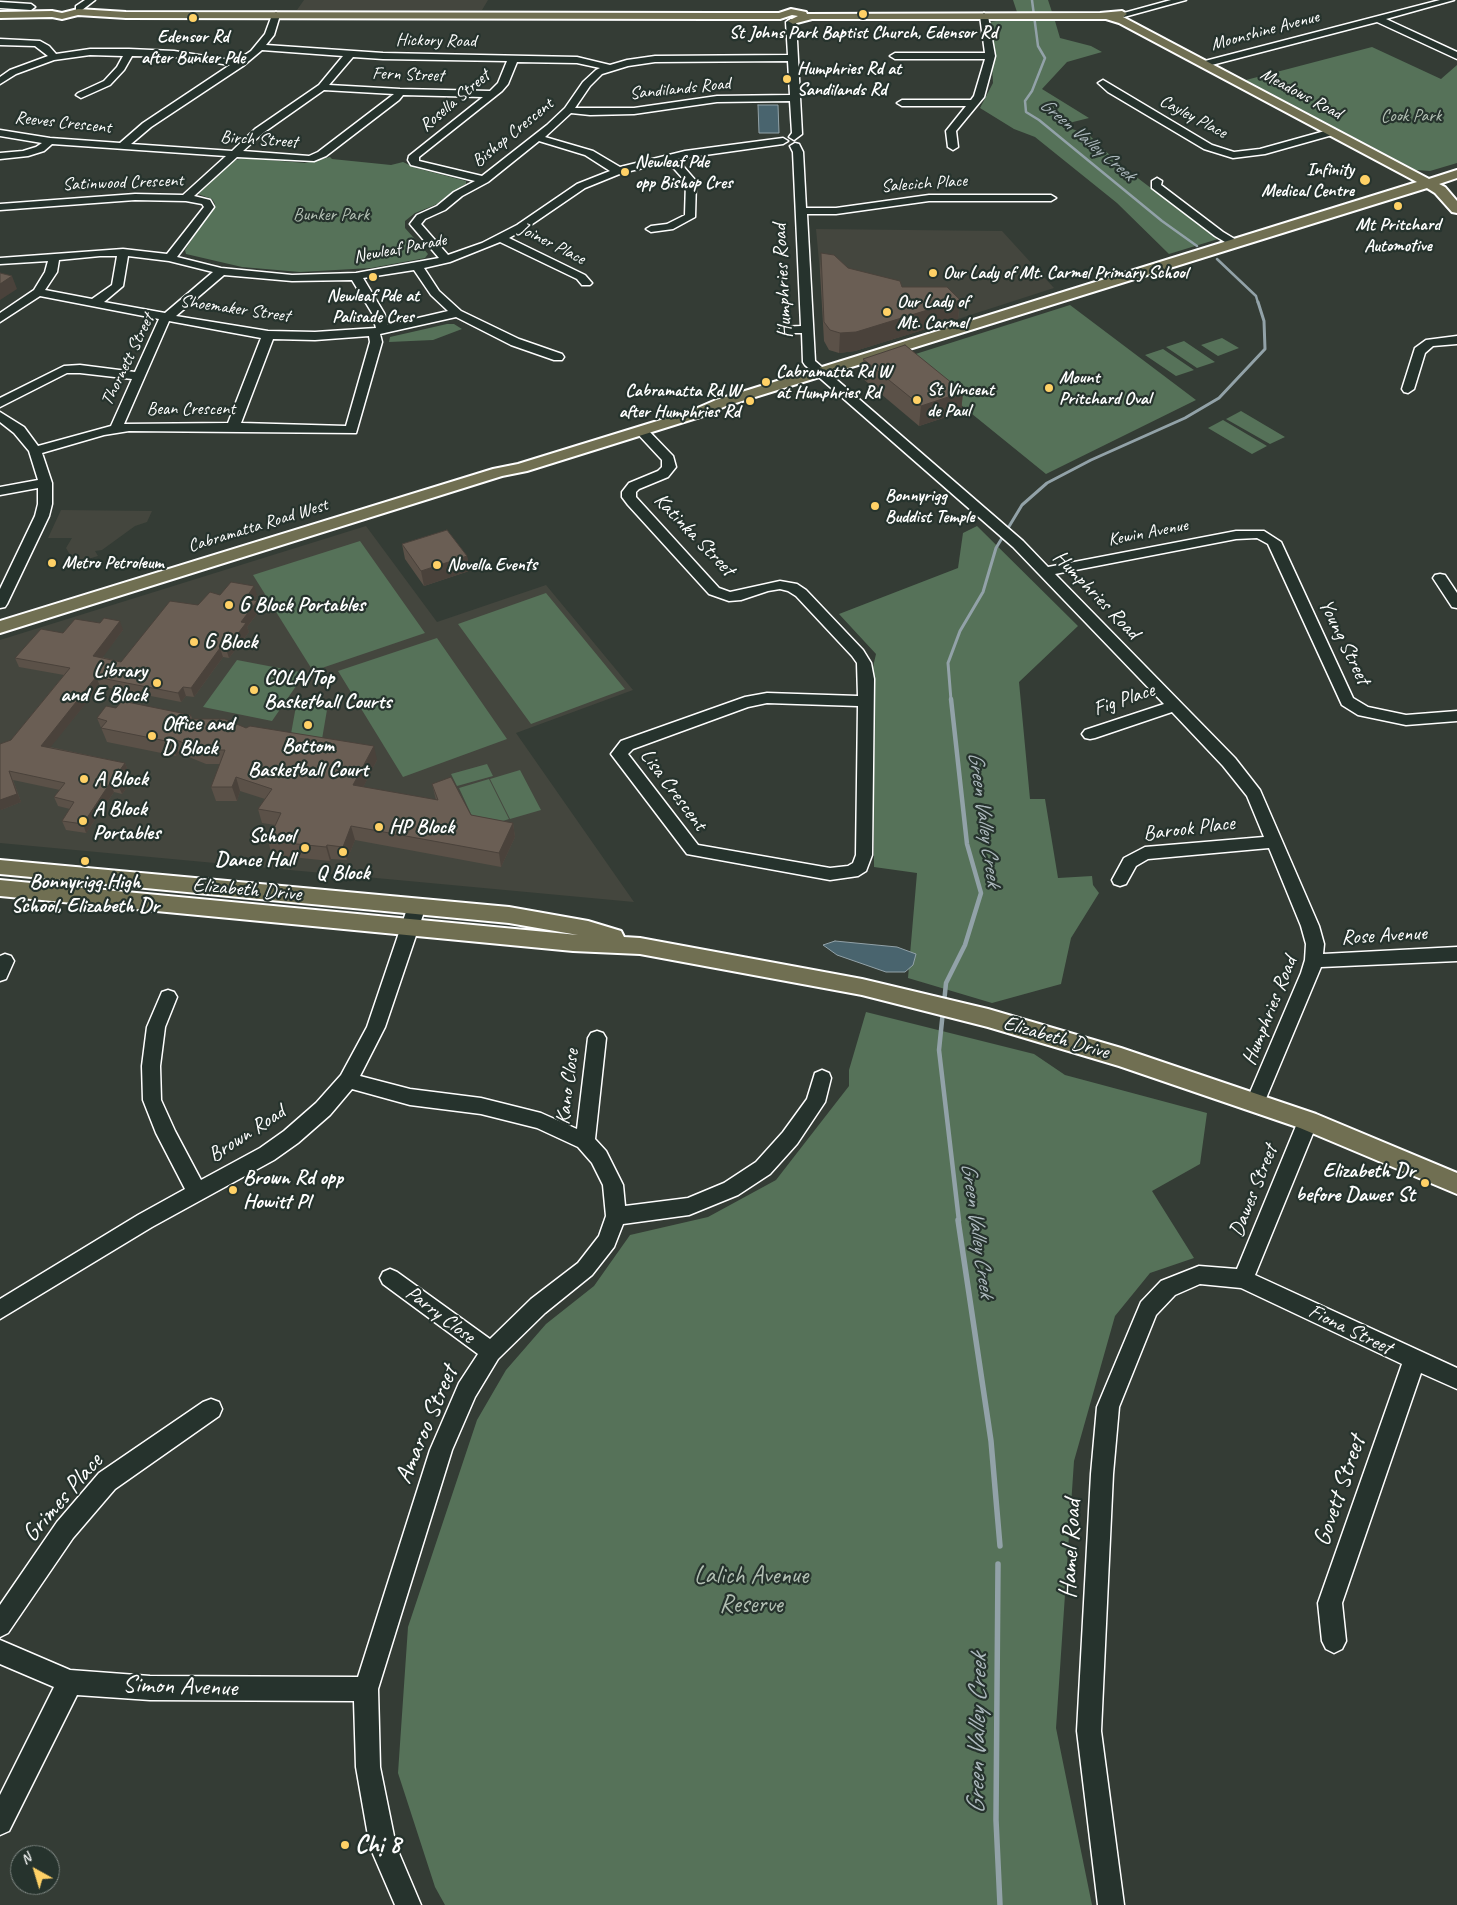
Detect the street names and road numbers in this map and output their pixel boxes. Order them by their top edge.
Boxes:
street label: Moonshine Avenue [1209,6,1321,56]
street label: Hickory Road [396,30,476,52]
street label: Fern Street [372,63,444,87]
street label: Meadows Road [1256,63,1346,125]
street label: Rosella Street [416,65,494,137]
street label: Sandilands Road [629,73,731,105]
street label: Cayley Place [1156,90,1230,144]
street label: Bishop Crescent [468,94,558,172]
street label: Reeves Crescent [14,107,112,139]
street label: Birch Street [220,127,298,153]
street label: Satinwood Crescent [62,170,184,196]
street label: Salecich Place [880,170,968,198]
street label: Joiner Place [515,218,589,270]
street label: Humphries Road [767,223,799,339]
street label: Newleaf Parade [352,229,448,269]
street label: Shoemaker Street [179,291,291,327]
street label: Thornett Street [97,311,159,409]
street label: Bean Crescent [147,398,235,420]
street label: Katinka Street [648,488,740,582]
street label: Cabramatta Road West [185,494,331,558]
street label: Kewin Avenue [1106,515,1190,551]
street label: Humphries Road [1047,545,1145,645]
street label: Young Street [1312,595,1376,689]
street label: Fig Place [1090,678,1158,722]
street label: Lisa Crescent [634,744,712,836]
street label: Barook Place [1142,811,1236,847]
street label: Elizabeth Drive [192,873,302,907]
street label: Rose Avenue [1340,921,1428,951]
street label: Humphries Road [1237,953,1303,1069]
street label: Elizabeth Drive [1000,1011,1112,1065]
street label: Kano Close [551,1048,585,1126]
street label: Brown Road [204,1100,290,1168]
street label: Dawes Street [1224,1141,1284,1241]
street label: Parry Close [400,1281,480,1349]
street label: Fiona Street [1304,1299,1396,1361]
street label: Amaroo Street [389,1362,465,1488]
street label: Govett Street [1307,1432,1373,1550]
street label: Grimes Place [16,1447,110,1549]
street label: Hamel Road [1053,1499,1089,1599]
street label: Simon Avenue [122,1670,238,1704]

